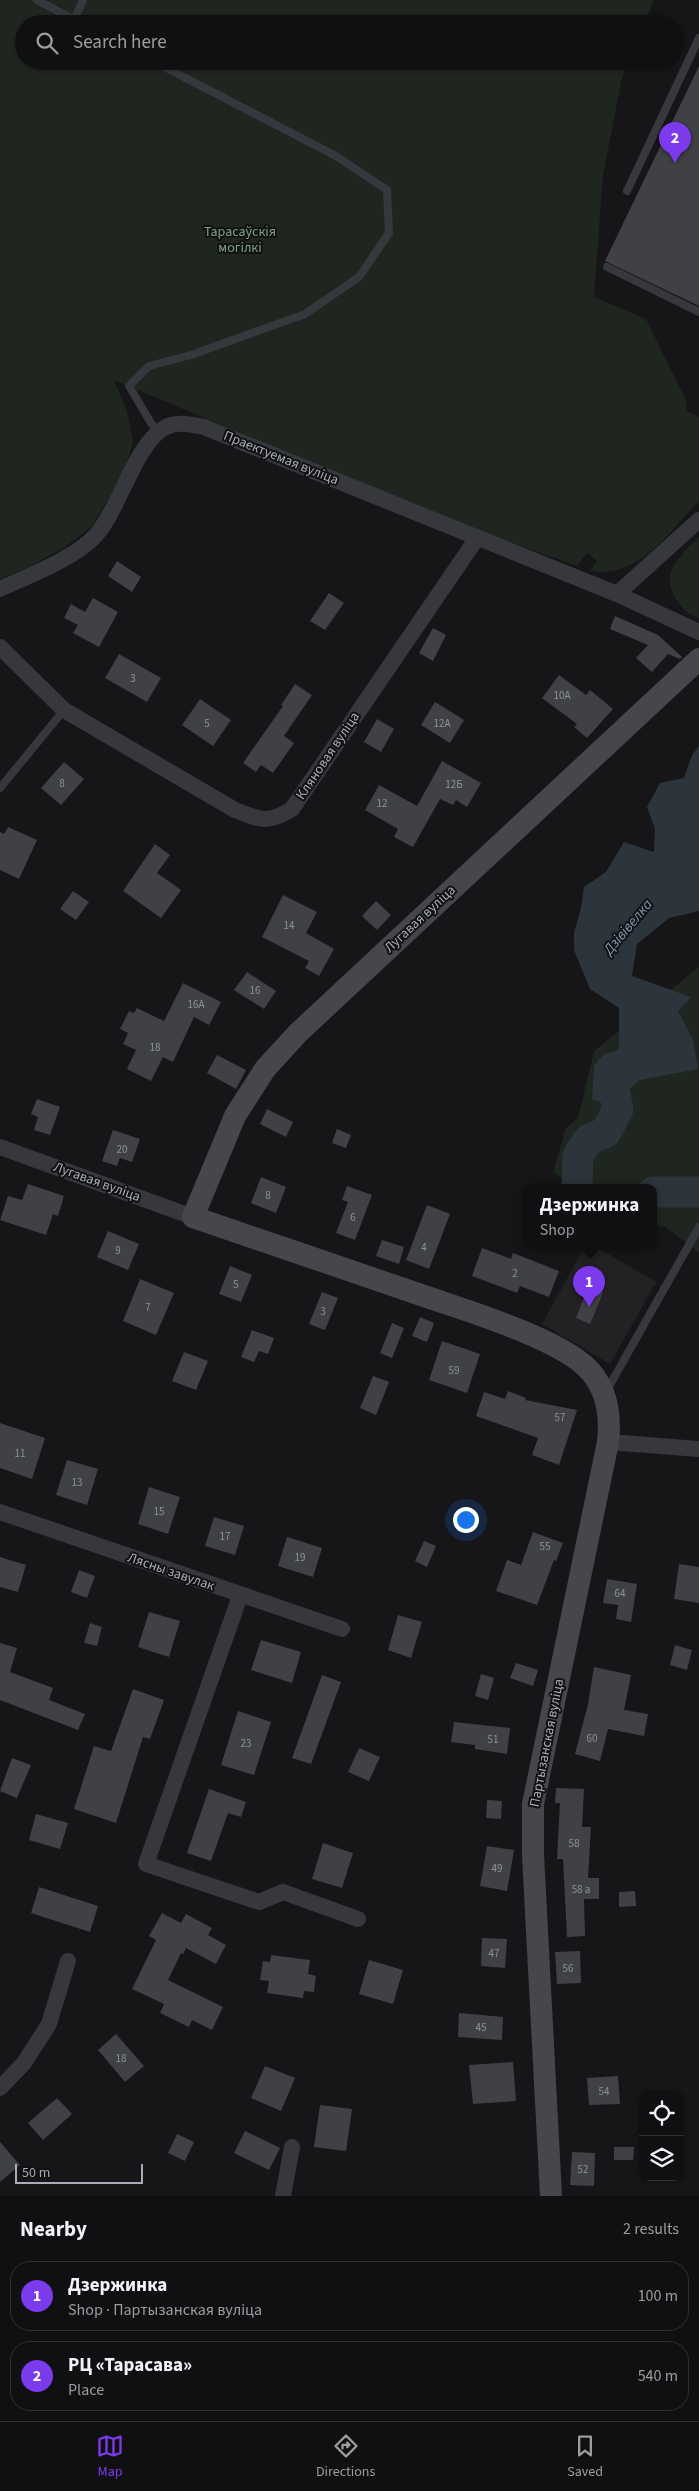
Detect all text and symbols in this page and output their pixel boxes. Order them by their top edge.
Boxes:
search box [15,15,684,70]
icon: search [33,29,61,57]
text: Search here [73,29,167,56]
pin: 2 [659,122,691,163]
park label: Тарасаўскія могілкі [204,222,276,258]
street label: Праектуемая вуліца [221,426,341,490]
house number: 3 [130,671,136,686]
house number: 10А [554,688,570,703]
street label: Кляновая вуліца [291,708,365,804]
house number: 5 [204,716,210,731]
house number: 12А [434,716,450,731]
house number: 8 [59,776,65,791]
house number: 12Б [445,777,463,792]
house number: 12 [377,796,387,811]
street label: Лугавая вуліца [380,881,460,957]
water label: Дзівівелка [598,895,658,960]
house number: 14 [284,918,295,933]
house number: 16 [250,983,261,998]
house number: 16А [188,997,204,1012]
house number: 18 [150,1040,161,1055]
house number: 20 [117,1142,127,1157]
street label: Лугавая вуліца [51,1157,143,1207]
popup [522,1184,657,1249]
house number: 8 [265,1188,271,1203]
text: Дзержинка [540,1192,639,1219]
house number: 6 [350,1210,356,1225]
text: Shop [540,1219,575,1241]
house number: 4 [421,1240,427,1255]
house number: 9 [115,1243,121,1258]
house number: 2 [512,1266,518,1281]
pin: 1 [573,1266,605,1307]
house number: 5 [233,1277,239,1292]
house number: 7 [145,1300,151,1315]
house number: 3 [320,1304,326,1319]
house number: 59 [449,1363,459,1378]
house number: 57 [555,1410,565,1425]
house number: 11 [15,1446,25,1461]
house number: 13 [72,1475,82,1490]
house number: 15 [154,1504,164,1519]
your location [453,1507,479,1533]
house number: 17 [220,1529,230,1544]
house number: 55 [540,1539,550,1554]
street label: Лясны завулак [125,1548,217,1596]
house number: 19 [295,1550,305,1565]
house number: 64 [615,1586,626,1601]
street label: Партызанская вуліца [525,1677,569,1809]
house number: 60 [587,1731,597,1746]
house number: 51 [488,1732,498,1747]
house number: 23 [241,1736,251,1751]
house number: 58 [569,1836,580,1851]
house number: 49 [492,1861,502,1876]
house number: 58 а [572,1882,590,1897]
house number: 47 [489,1946,499,1961]
house number: 56 [563,1961,574,1976]
house number: 45 [476,2020,486,2035]
house number: 18 [116,2051,127,2066]
house number: 54 [599,2084,610,2099]
map controls [639,2091,684,2181]
button: locate [639,2091,684,2136]
button: layers [639,2136,684,2181]
scale bar [15,2161,142,2184]
house number: 52 [578,2162,588,2177]
text: 50 m [22,2163,50,2183]
text: Nearby [20,2214,87,2244]
text: 2 results [623,2218,679,2240]
text: Дзержинка [68,2272,167,2299]
text: 1 [33,2285,41,2307]
text: 100 m [638,2285,678,2307]
text: Shop · Партызанская вуліца [68,2299,262,2321]
text: РЦ «Тарасава» [68,2352,192,2379]
text: 2 [33,2365,41,2387]
text: 540 m [638,2365,678,2387]
text: Place [68,2379,104,2401]
tab: Map [96,2432,124,2482]
tab: Directions [316,2432,375,2482]
tab: Saved [567,2432,603,2482]

